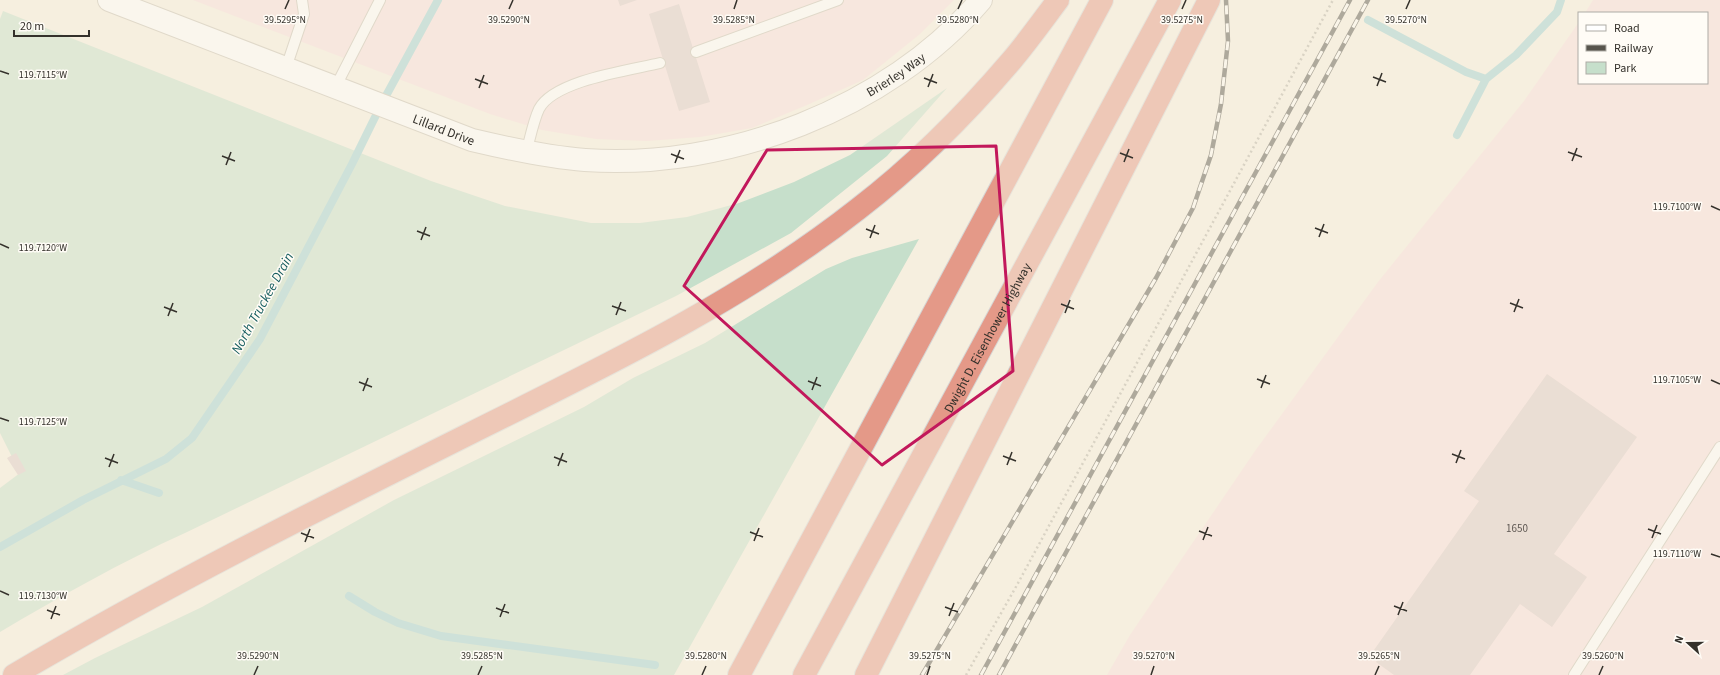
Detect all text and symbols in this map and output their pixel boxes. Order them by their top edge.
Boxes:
scale bar [14,12,89,38]
legend [1578,12,1708,84]
text: 39.5295°N [264,13,306,27]
text: 39.5290°N [488,13,530,27]
text: 39.5285°N [713,13,755,27]
text: 39.5280°N [937,13,979,27]
text: 39.5275°N [1161,13,1203,27]
text: 39.5270°N [1385,13,1427,27]
text: 20 m [20,18,44,35]
text: Road [1614,20,1640,37]
text: Railway [1614,40,1653,57]
street label: Brierley Way [863,49,929,101]
text: Park [1614,60,1636,77]
text: 119.7115°W [19,68,67,82]
street label: Lillard Drive [410,110,477,150]
text: 119.7100°W [1653,200,1701,214]
text: 119.7120°W [19,241,67,255]
water label: North Truckee Drain [227,249,299,358]
street label: Dwight D. Eisenhower Highway [940,260,1036,416]
text: 119.7105°W [1653,373,1701,387]
text: 119.7125°W [19,415,67,429]
house number: 1650 [1506,521,1528,536]
text: 119.7110°W [1653,547,1701,561]
text: 119.7130°W [19,589,67,603]
north arrow [1668,623,1708,663]
text: N [1671,633,1687,646]
text: 39.5290°N [237,649,279,663]
text: 39.5285°N [461,649,503,663]
text: 39.5280°N [685,649,727,663]
text: 39.5275°N [909,649,951,663]
text: 39.5270°N [1133,649,1175,663]
text: 39.5265°N [1358,649,1400,663]
text: 39.5260°N [1582,649,1624,663]

